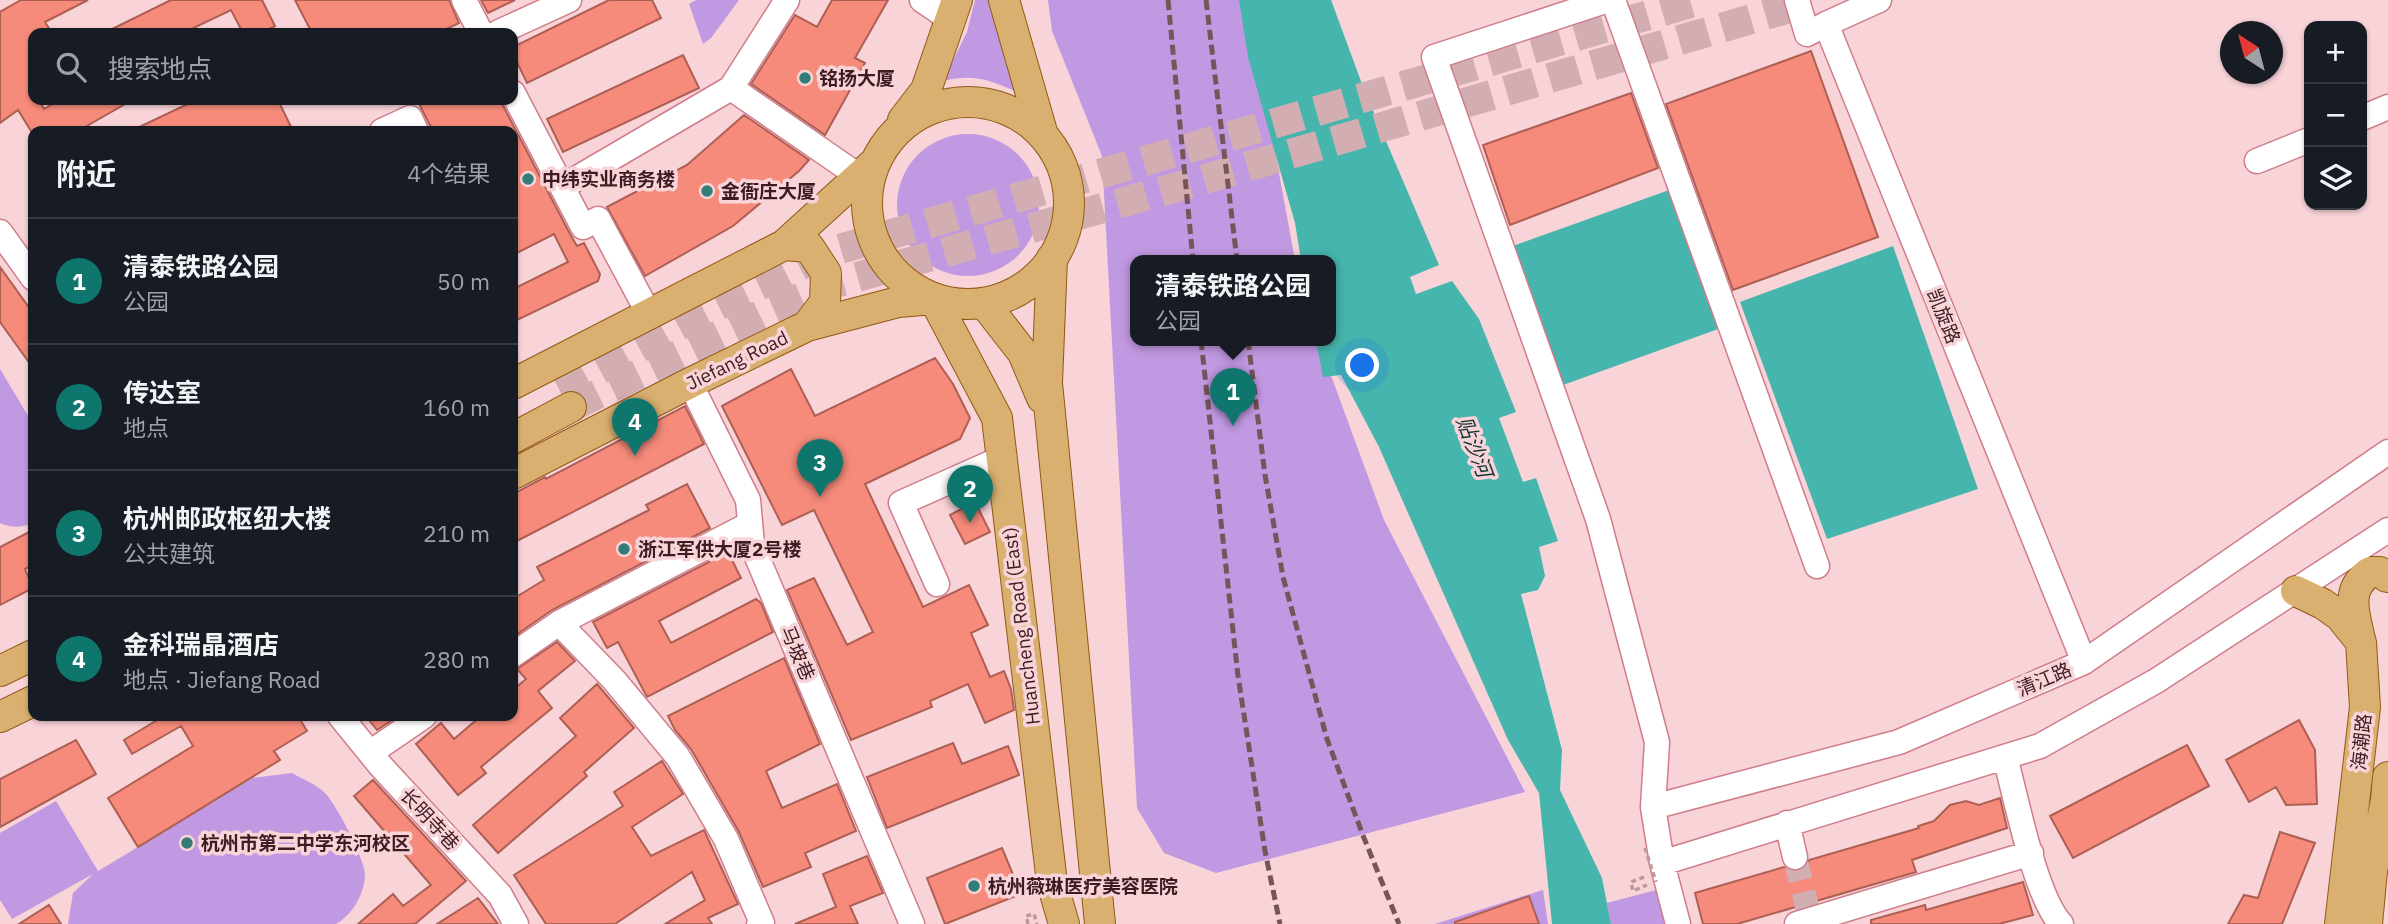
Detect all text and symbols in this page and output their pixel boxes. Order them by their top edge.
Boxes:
north arrow [2220,21,2283,84]
map controls [2304,21,2367,210]
button: + [2304,21,2367,84]
search box [28,28,518,105]
icon: search [52,48,90,86]
text: 搜索地点 [108,51,212,85]
place label: 铭扬大厦 [819,66,895,90]
marker: 铭扬大厦 [797,70,813,86]
button: − [2304,84,2367,147]
button: layers [2304,147,2367,210]
text: 附近 [56,154,116,193]
text: 4个结果 [407,158,490,188]
place label: 中纬实业商务楼 [542,167,675,191]
marker: 中纬实业商务楼 [520,171,536,187]
place label: 金衙庄大厦 [721,179,816,203]
marker: 金衙庄大厦 [699,183,715,199]
text: 清泰铁路公园 [123,249,279,283]
popup [1130,255,1336,346]
text: 1 [72,266,86,296]
text: 50 m [437,266,490,296]
text: 清泰铁路公园 [1155,268,1311,302]
street label: 凯旋路 [1922,285,1966,347]
text: 公园 [123,286,169,316]
text: 公园 [1155,305,1201,335]
street label: Jiefang Road [682,325,792,395]
your location [1345,348,1379,382]
pin: 1 [1210,368,1256,426]
text: 传达室 [123,375,201,409]
text: 2 [72,392,86,422]
text: 160 m [423,392,490,422]
pin: 4 [612,398,658,456]
text: 地点 [123,412,169,442]
water label: 贴沙河 [1451,412,1501,485]
pin: 3 [797,439,843,497]
pin: 2 [947,465,993,523]
text: 杭州邮政枢纽大楼 [123,501,331,535]
text: 3 [72,518,86,548]
text: 210 m [423,518,490,548]
street label: Huancheng Road (East) [997,526,1045,726]
place label: 浙江军供大厦2号楼 [638,537,801,561]
text: 公共建筑 [123,538,215,568]
marker: 浙江军供大厦2号楼 [616,541,632,557]
street label: 马坡巷 [776,622,820,684]
text: 金科瑞晶酒店 [123,627,279,661]
text: 4 [72,644,86,674]
text: 280 m [423,644,490,674]
street label: 清江路 [2013,657,2075,701]
text: 地点 · Jiefang Road [123,664,321,694]
street label: 海潮路 [2346,712,2376,772]
street label: 长明寺巷 [395,783,465,855]
place label: 杭州市第二中学东河校区 [201,831,410,855]
marker: 杭州市第二中学东河校区 [179,835,195,851]
place label: 杭州薇琳医疗美容医院 [988,874,1178,898]
marker: 杭州薇琳医疗美容医院 [966,878,982,894]

